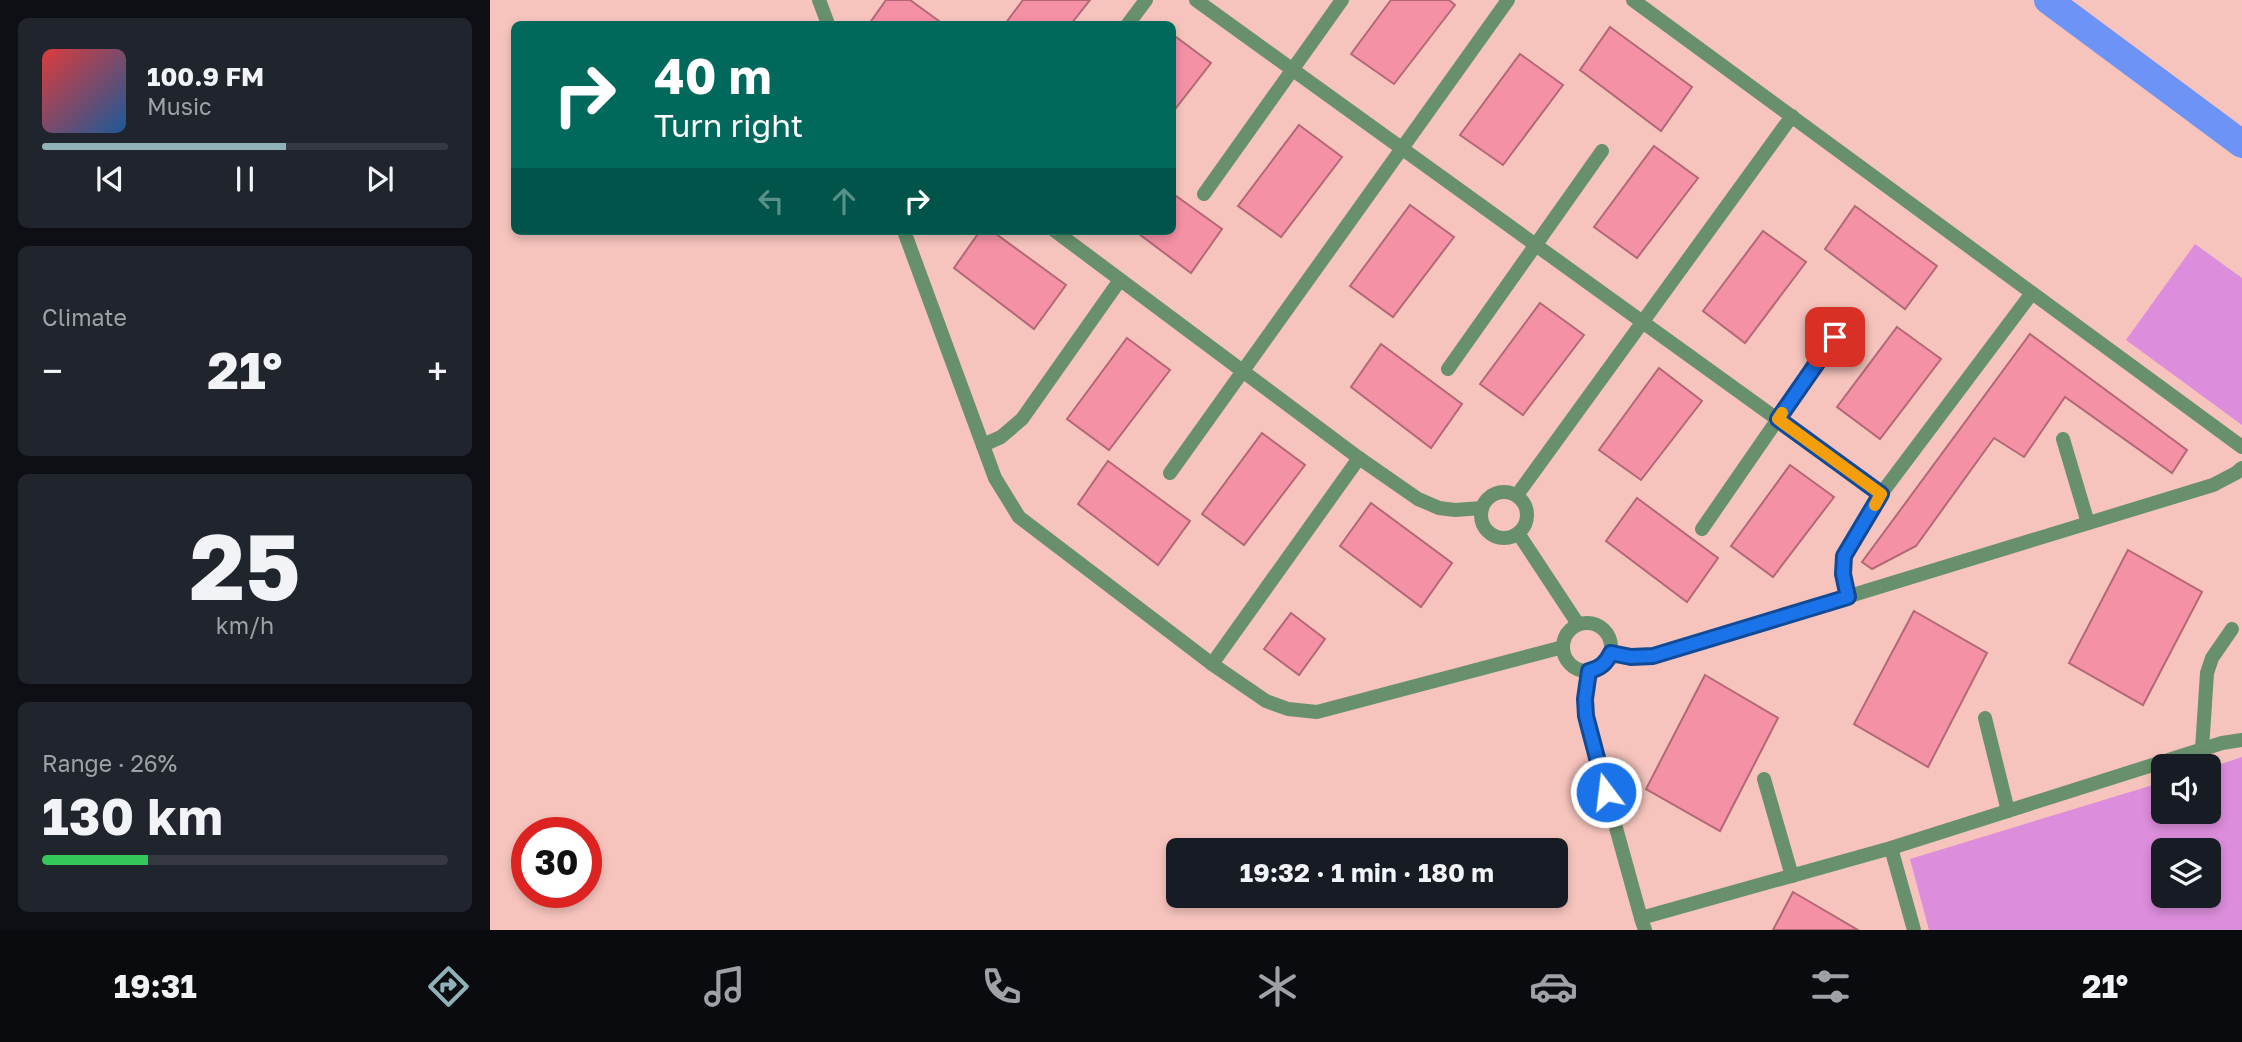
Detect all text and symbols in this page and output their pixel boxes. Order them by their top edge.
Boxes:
text: 40 m [654,46,772,105]
icon: right [539,49,630,140]
text: 100.9 FM [147,61,264,92]
text: Music [147,92,212,120]
text: Turn right [654,106,803,144]
icon: previous [91,160,129,198]
icon: pause [226,160,264,198]
icon: next [361,160,399,198]
icon: left [752,182,790,220]
icon: ahead [825,182,863,220]
icon: right [898,182,936,220]
text: Climate [42,303,127,331]
pin [1805,307,1865,367]
icon: arrive [1816,318,1854,356]
text: 21° [207,338,283,400]
text: − [42,348,63,393]
text: + [427,348,448,393]
text: 25 [189,511,301,620]
text: km/h [216,611,274,639]
text: Range · 26% [42,749,177,777]
map controls [2151,754,2221,908]
button: sound [2151,754,2221,824]
position arrow [1569,755,1643,829]
text: 130 km [42,784,223,846]
speed limit sign: 30 [511,817,602,908]
button: layers [2151,838,2221,908]
text: 19:32 · 1 min · 180 m [1240,857,1494,888]
icon: directions [424,962,473,1011]
icon: music [700,962,749,1011]
icon: phone [977,962,1026,1011]
icon: climate [1253,962,1302,1011]
icon: car [1529,962,1578,1011]
icon: filters [1806,962,1855,1011]
text: 19:31 [114,967,197,1005]
text: 21° [2082,967,2128,1005]

